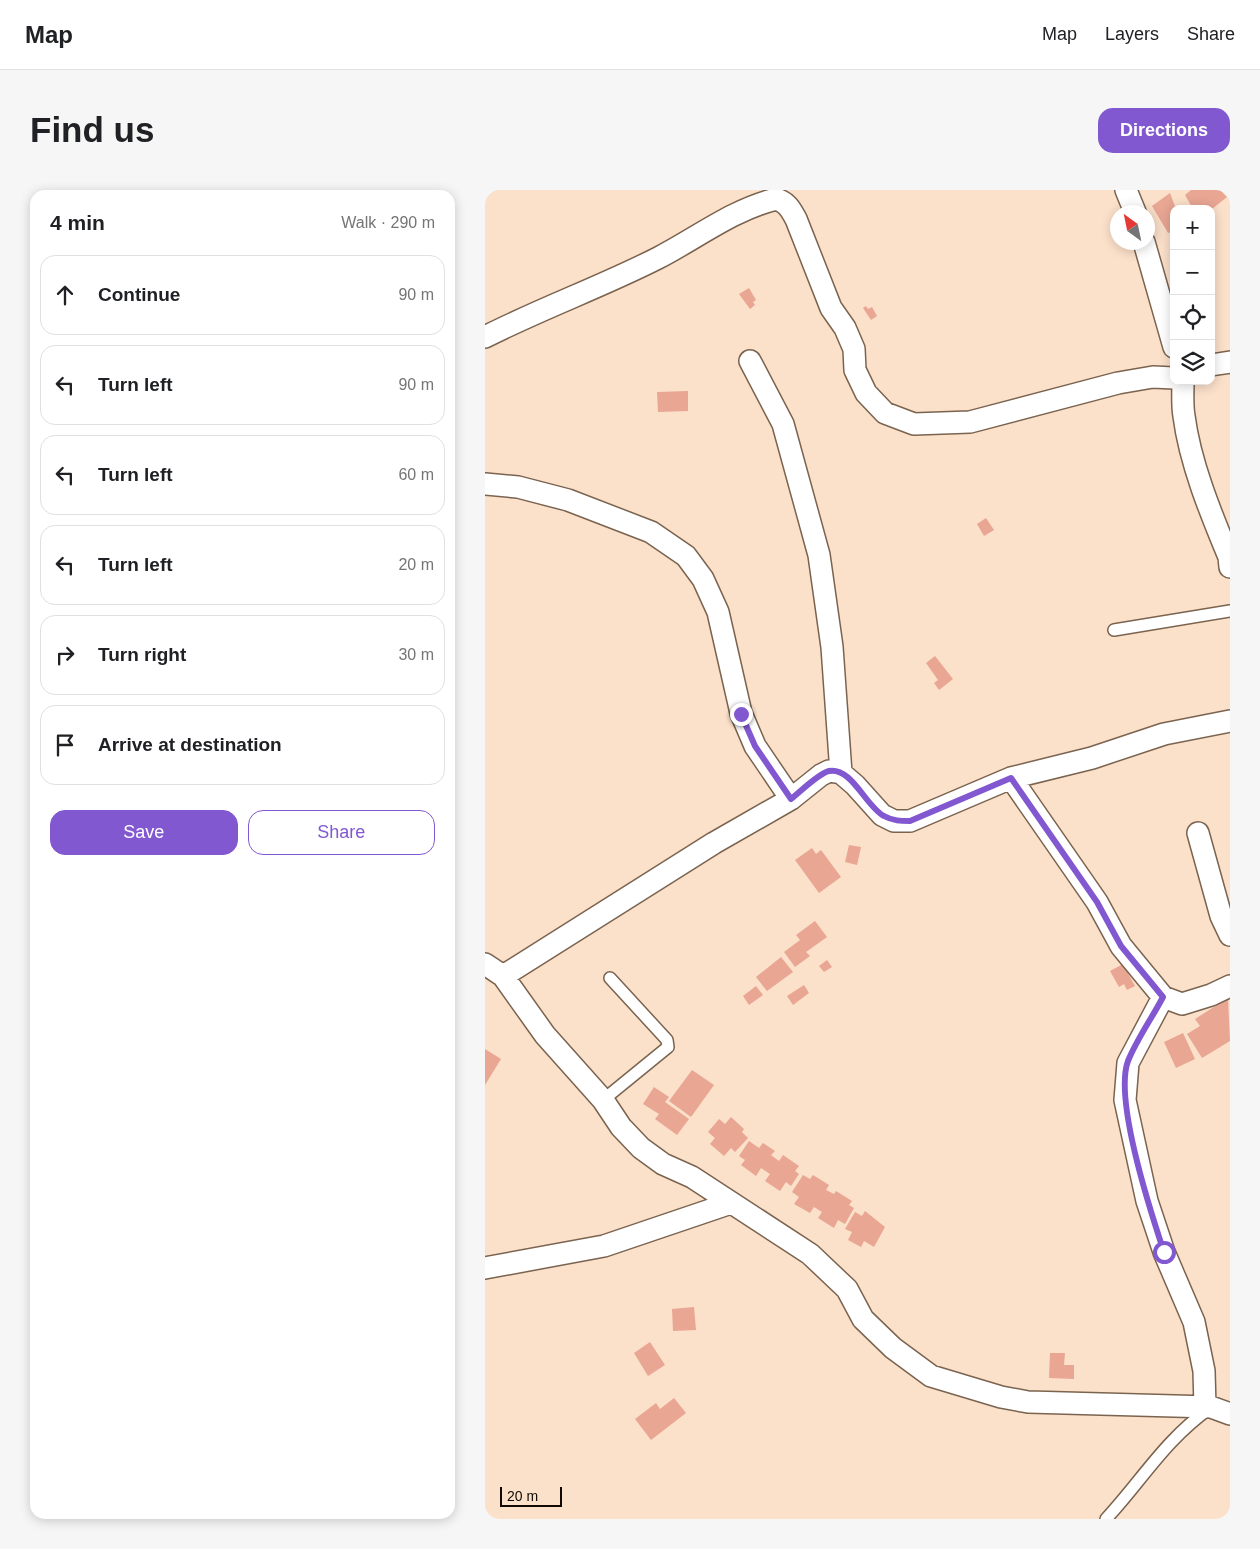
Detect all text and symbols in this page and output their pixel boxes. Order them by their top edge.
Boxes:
text: Map [25,21,73,48]
text: Map [1042,24,1077,44]
text: Layers [1105,24,1159,44]
text: Share [1187,24,1235,44]
button: Directions [1098,108,1230,153]
text: Find us [30,110,154,149]
north arrow [1110,205,1155,250]
map controls [1170,205,1215,385]
button: + [1170,205,1215,250]
text: 4 min [50,211,105,234]
text: Walk · 290 m [341,214,435,231]
button: − [1170,250,1215,295]
icon: ahead [51,281,79,309]
text: Continue [98,284,180,305]
text: 90 m [398,286,434,303]
button: locate [1170,295,1215,340]
button: layers [1170,340,1215,385]
icon: left [51,371,79,399]
text: Turn left [98,374,173,395]
text: 90 m [398,376,434,393]
icon: left [51,461,79,489]
text: Turn left [98,464,173,485]
text: 60 m [398,466,434,483]
icon: left [51,551,79,579]
text: Turn left [98,554,173,575]
text: 20 m [398,556,434,573]
icon: right [51,641,79,669]
text: Turn right [98,644,186,665]
text: 30 m [398,646,434,663]
route end [730,703,753,726]
icon: arrive [51,731,79,759]
text: Arrive at destination [98,734,282,755]
button: Save [50,810,238,855]
button: Share [248,810,435,855]
route start [1153,1241,1176,1264]
scale bar [500,1484,563,1507]
text: 20 m [507,1488,538,1504]

